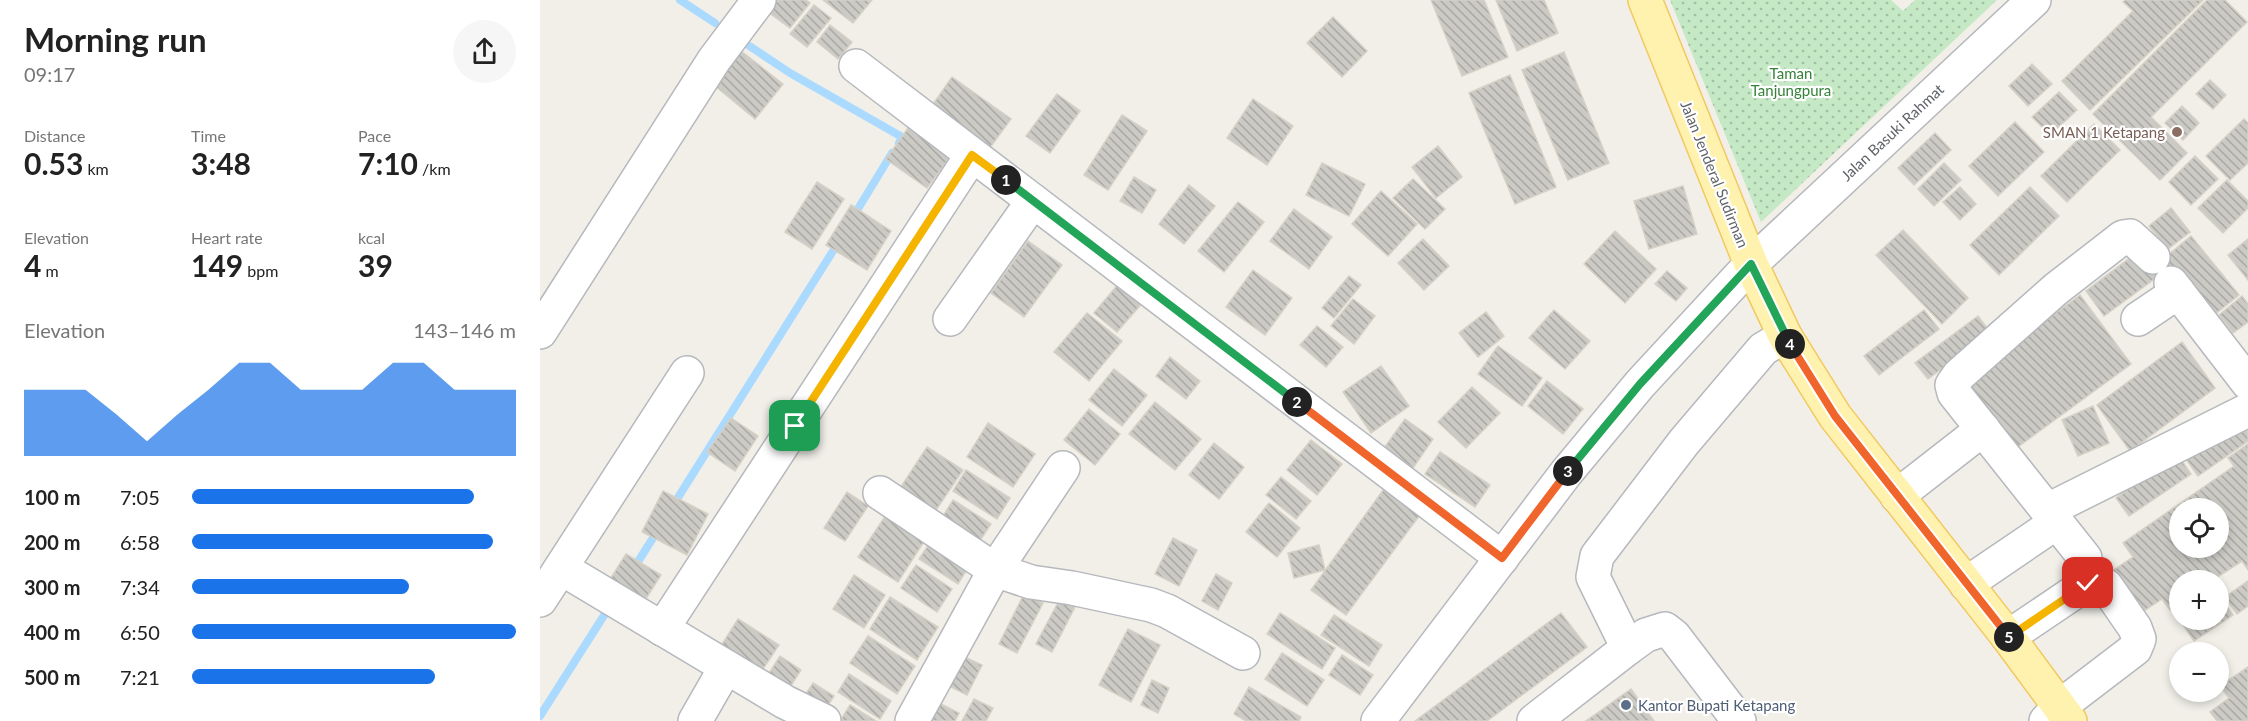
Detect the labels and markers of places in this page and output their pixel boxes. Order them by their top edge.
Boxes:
place label: SMAN 1 Ketapang [2043,123,2165,141]
marker: SMAN 1 Ketapang [2170,125,2184,139]
pin: 1 [991,165,1021,195]
pin: 4 [1775,329,1805,359]
pin: 2 [1282,387,1312,417]
pin [769,400,820,451]
pin: 3 [1553,456,1583,486]
pin [2062,557,2113,608]
pin: 5 [1994,622,2024,652]
place label: Kantor Bupati Ketapang [1638,696,1795,714]
marker: Kantor Bupati Ketapang [1619,698,1633,712]

